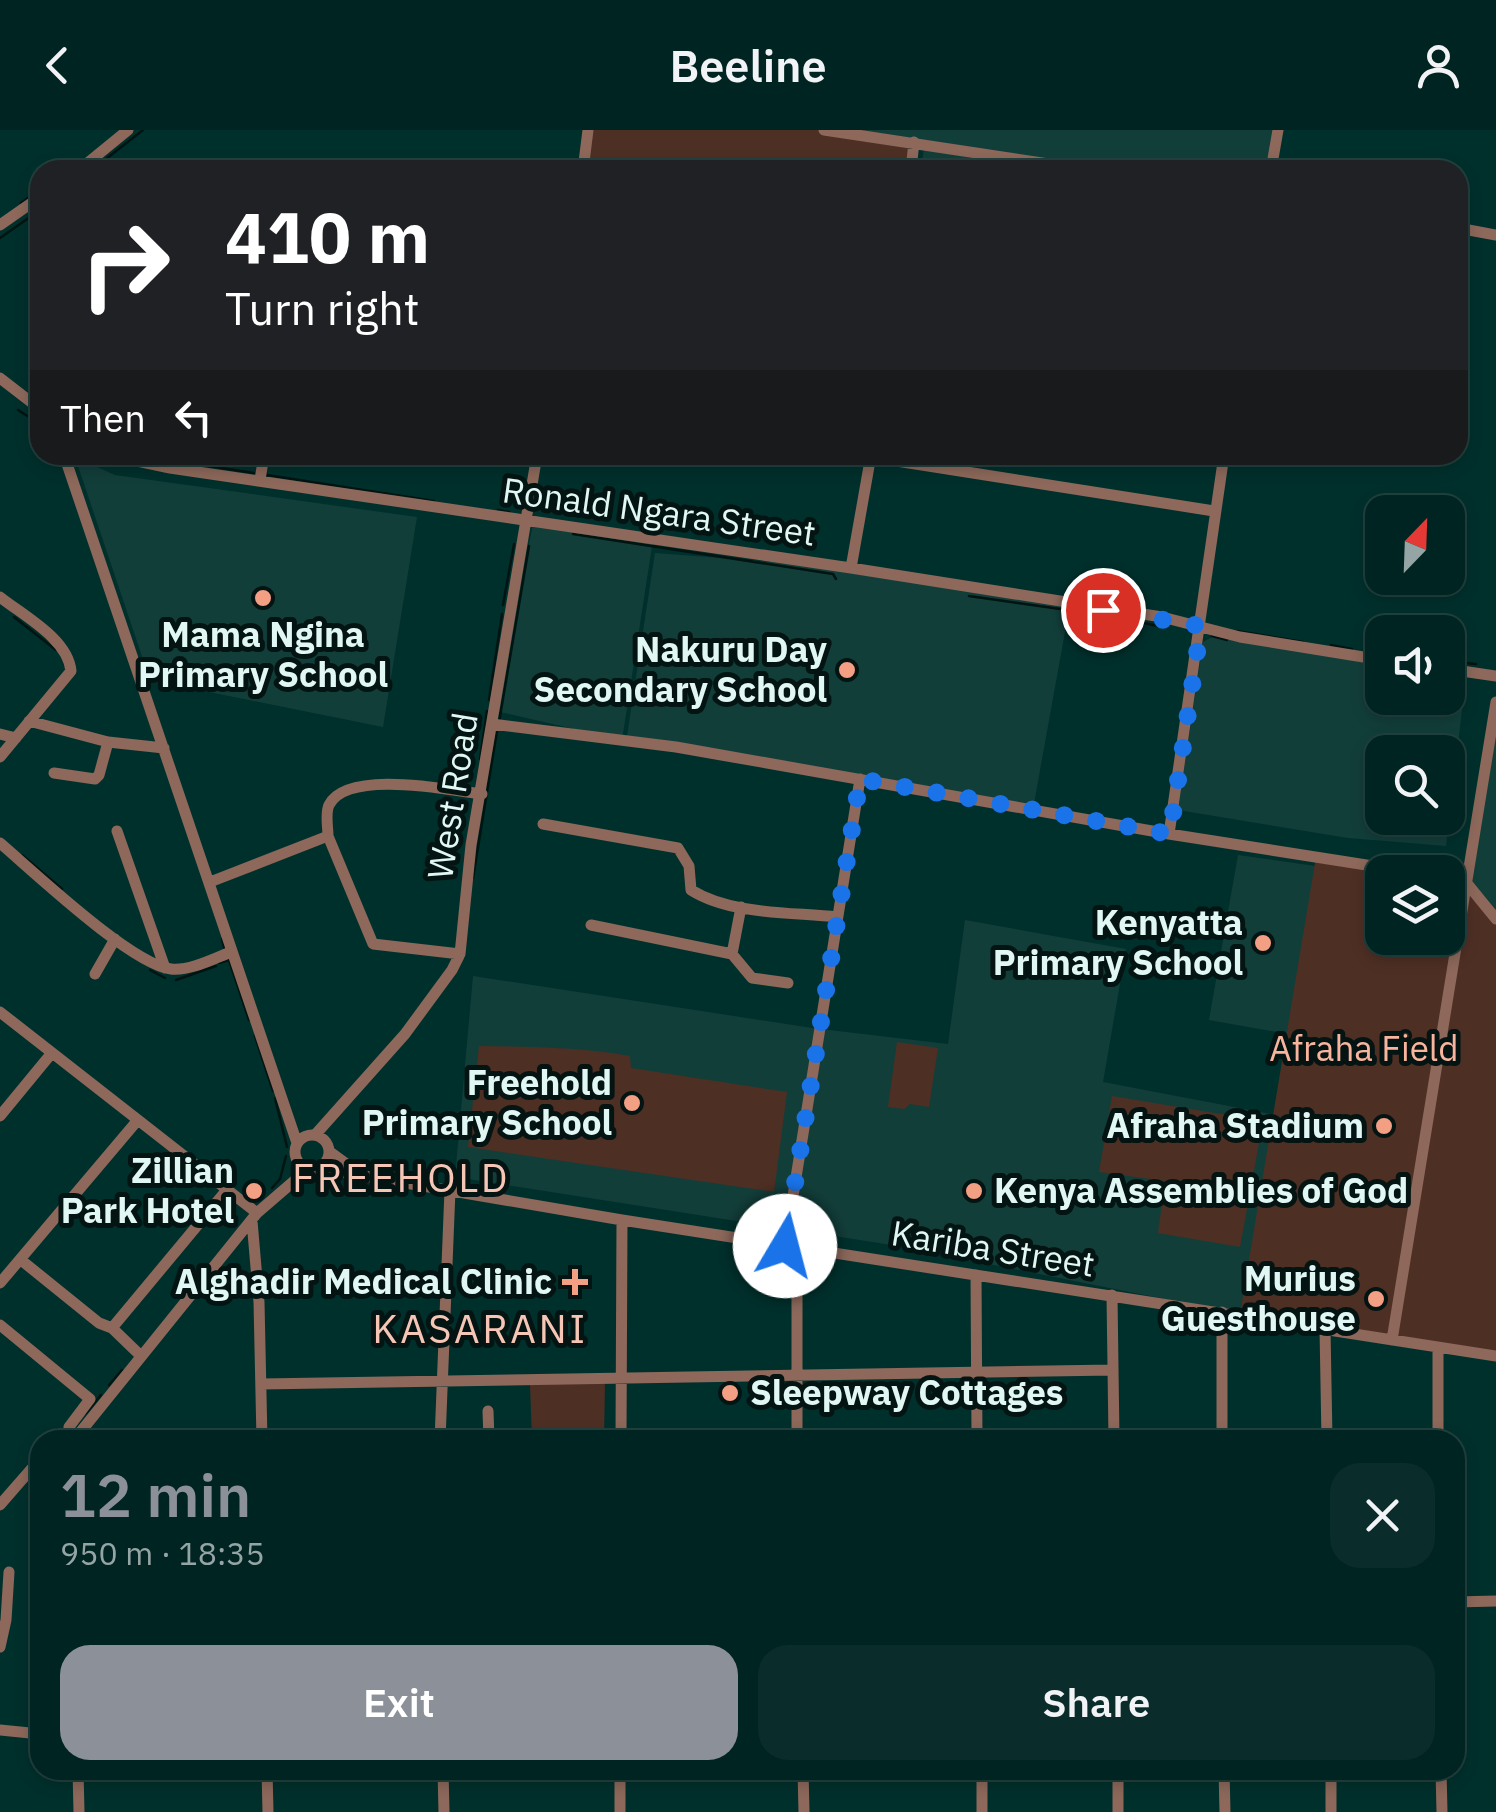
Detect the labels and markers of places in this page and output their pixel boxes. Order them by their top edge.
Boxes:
pin [1061,568,1146,653]
marker: Mama Ngina Primary School [252,587,274,609]
place label: Mama Ngina Primary School [138,611,388,697]
place label: Nakuru Day Secondary School [534,626,827,712]
marker: Nakuru Day Secondary School [836,659,858,681]
place label: Kenyatta Primary School [993,899,1243,985]
marker: Kenyatta Primary School [1252,932,1274,954]
place label: Freehold Primary School [362,1059,612,1145]
marker: Freehold Primary School [621,1092,643,1114]
place label: Afraha Stadium [1106,1102,1364,1148]
marker: Afraha Stadium [1373,1115,1395,1137]
place label: Zillian Park Hotel [61,1147,234,1233]
place label: Kenya Assemblies of God [994,1167,1408,1213]
marker: Zillian Park Hotel [243,1180,265,1202]
marker: Kenya Assemblies of God [963,1180,985,1202]
place label: Murius Guesthouse [1161,1255,1356,1341]
place label: Alghadir Medical Clinic [175,1258,552,1304]
marker: Alghadir Medical Clinic [562,1269,588,1295]
marker: Murius Guesthouse [1365,1288,1387,1310]
place label: Sleepway Cottages [750,1369,1064,1415]
marker: Sleepway Cottages [719,1382,741,1404]

